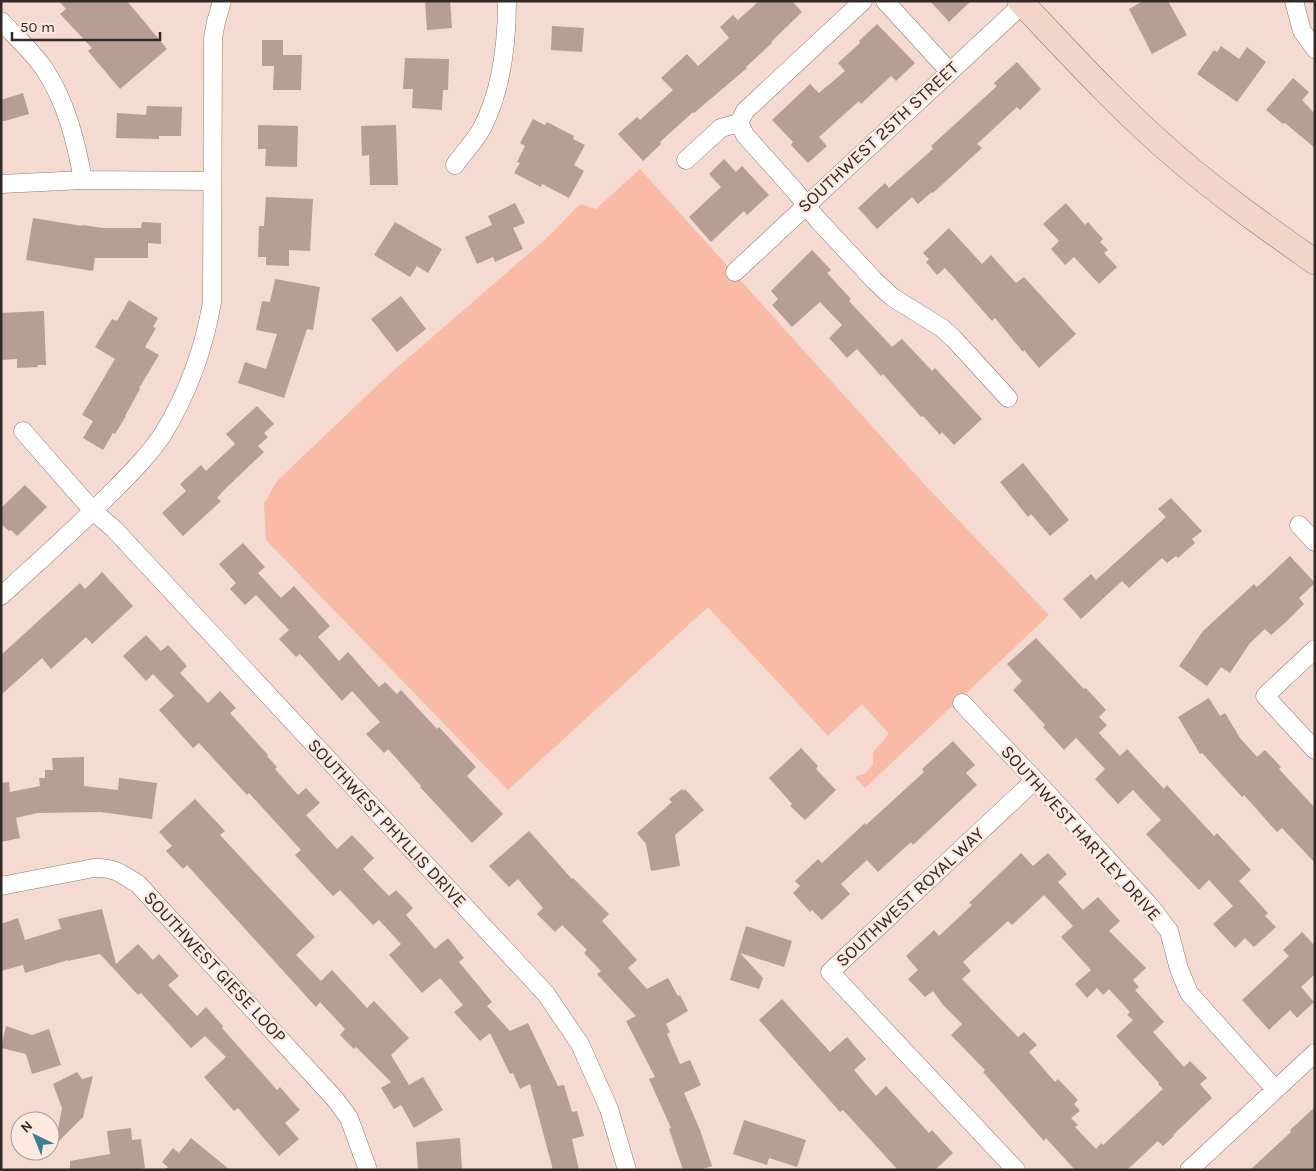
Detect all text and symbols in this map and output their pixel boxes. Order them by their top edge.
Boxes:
scale bar [12,10,160,42]
text: 50 m [20,18,55,36]
street label: SOUTHWEST 25TH STREET [793,57,963,217]
street label: SOUTHWEST PHYLLIS DRIVE [303,734,471,912]
street label: SOUTHWEST HARTLEY DRIVE [996,741,1166,925]
street label: SOUTHWEST ROYAL WAY [831,822,989,972]
street label: SOUTHWEST GIESE LOOP [139,887,291,1047]
north arrow [10,1111,60,1161]
text: N [17,1117,36,1137]

